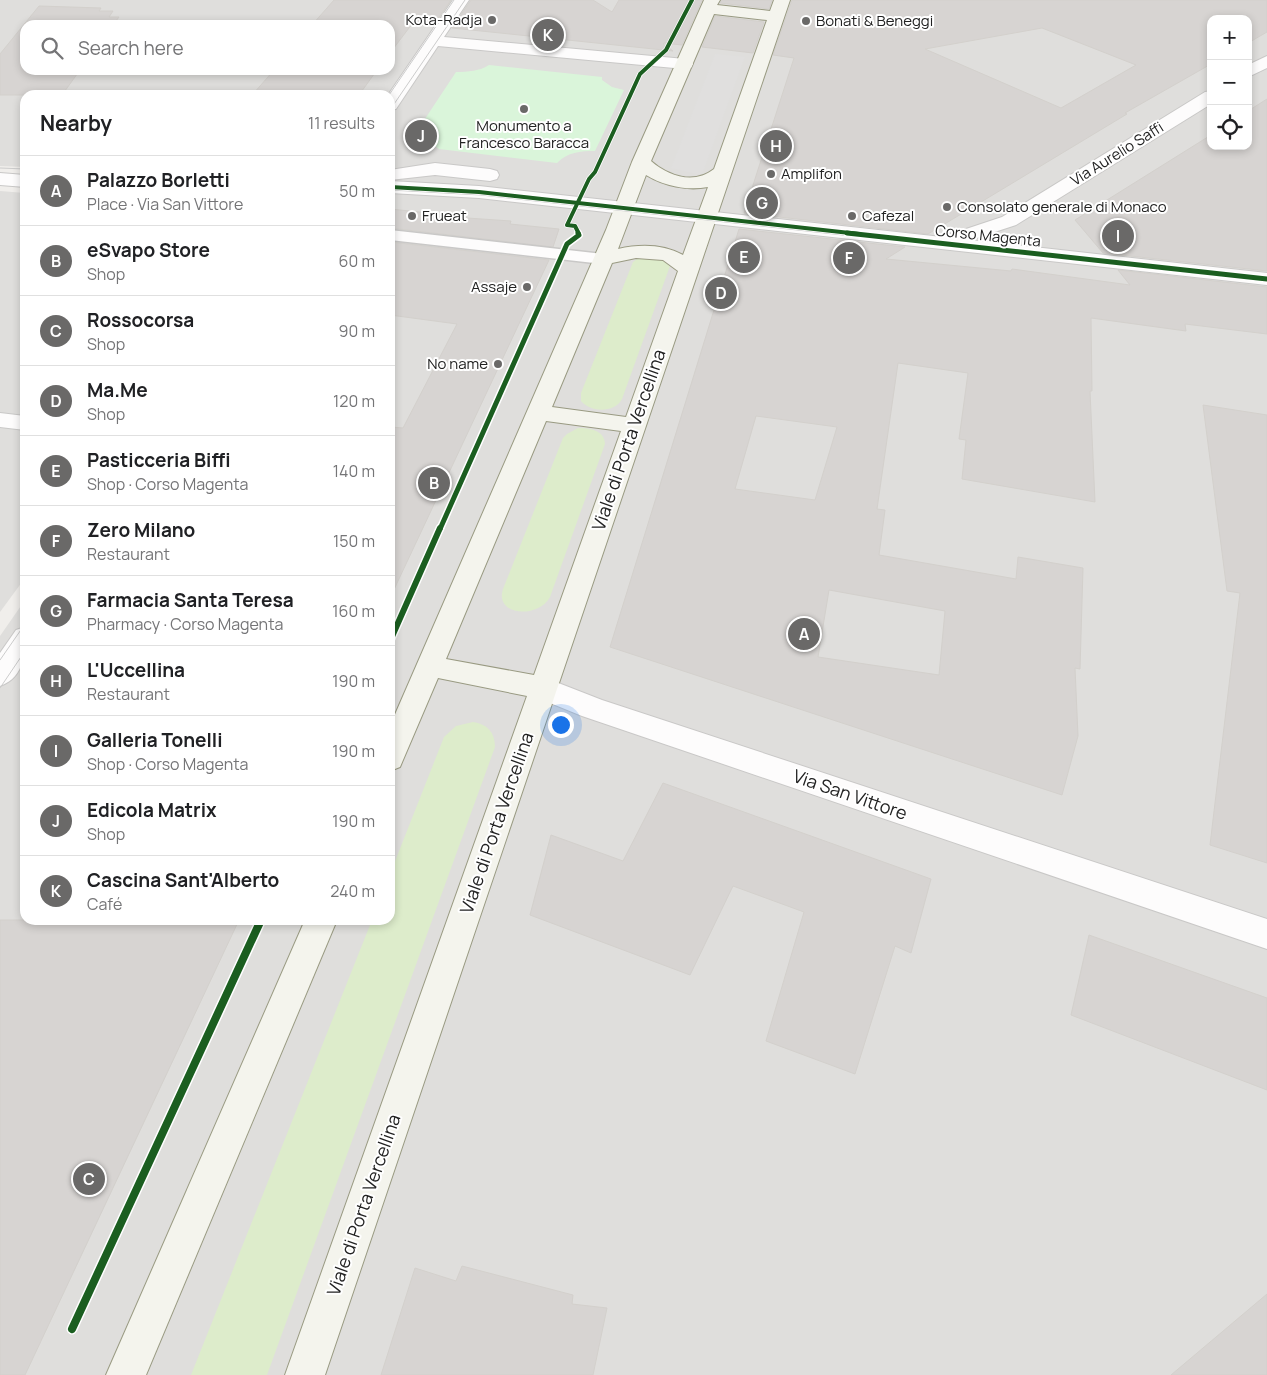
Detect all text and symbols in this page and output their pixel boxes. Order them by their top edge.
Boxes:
place label: Kota-Radja [405,9,482,30]
place label: Bonati & Beneggi [816,10,933,31]
marker: Kota-Radja [486,14,498,26]
marker: Bonati & Beneggi [800,15,812,27]
map controls [1207,15,1252,150]
button: + [1207,15,1252,60]
pin: K [532,16,564,54]
search box [20,20,395,75]
icon: search [38,34,66,62]
text: Search here [78,35,184,61]
button: − [1207,60,1252,105]
marker: Monumento a Francesco Baracca [518,103,530,115]
button: locate [1207,105,1252,150]
text: Nearby [40,109,112,137]
text: 11 results [308,112,375,134]
place label: Monumento a Francesco Baracca [459,115,589,153]
pin: J [405,117,437,155]
street label: Via Aurelio Saffi [1066,117,1167,191]
pin: H [760,127,792,165]
place label: Amplifon [781,163,842,184]
text: Palazzo Borletti [87,167,230,193]
marker: Amplifon [765,168,777,180]
text: A [51,180,61,202]
text: 50 m [339,180,375,202]
pin: G [746,184,778,222]
text: Place · Via San Vittore [87,193,243,215]
place label: Consolato generale di Monaco [957,196,1167,217]
marker: Consolato generale di Monaco [941,201,953,213]
place label: Frueat [422,205,467,226]
place label: Cafezal [862,205,914,226]
marker: Frueat [406,210,418,222]
marker: Cafezal [846,210,858,222]
pin: I [1102,217,1134,255]
street label: Corso Magenta [934,220,1042,251]
text: eSvapo Store [87,237,210,263]
pin: E [728,238,760,276]
pin: F [833,239,865,277]
text: B [51,250,61,272]
text: 60 m [339,250,375,272]
text: Shop [87,263,125,285]
pin: D [705,274,737,312]
place label: Assaje [471,276,517,297]
marker: Assaje [521,281,533,293]
text: Rossocorsa [87,307,194,333]
text: C [50,320,62,342]
text: 90 m [339,320,375,342]
text: Shop [87,333,125,355]
street label: Viale di Porta Vercellina [586,346,670,534]
place label: No name [427,353,488,374]
marker: No name [492,358,504,370]
text: Ma.Me [87,377,148,403]
text: D [50,390,62,412]
text: 120 m [333,390,375,412]
text: Shop [87,403,125,425]
text: Pasticceria Biffi [87,447,231,473]
text: E [51,460,61,482]
text: 140 m [333,460,375,482]
pin: B [418,464,450,502]
text: Shop · Corso Magenta [87,473,248,495]
text: Zero Milano [87,517,195,543]
text: F [52,530,60,552]
text: 150 m [333,530,375,552]
text: Restaurant [87,543,170,565]
text: Farmacia Santa Teresa [87,587,294,613]
text: G [50,600,62,622]
text: 160 m [332,600,375,622]
text: Pharmacy · Corso Magenta [87,613,283,635]
pin: A [788,615,820,653]
text: L'Uccellina [87,657,185,683]
text: H [50,670,62,692]
text: 190 m [332,670,375,692]
text: Restaurant [87,683,170,705]
your location [548,712,574,738]
text: Galleria Tonelli [87,727,223,753]
street label: Viale di Porta Vercellina [454,729,538,917]
text: I [54,740,58,762]
text: 190 m [332,740,375,762]
text: Shop · Corso Magenta [87,753,248,775]
street label: Via San Vittore [790,763,911,825]
text: Edicola Matrix [87,797,217,823]
text: J [52,810,60,832]
text: 190 m [332,810,375,832]
text: Shop [87,823,125,845]
text: Cascina Sant'Alberto [87,867,279,893]
text: K [51,880,61,902]
text: 240 m [330,880,375,902]
text: Café [87,893,122,915]
street label: Viale di Porta Vercellina [321,1111,405,1299]
pin: C [73,1160,105,1198]

